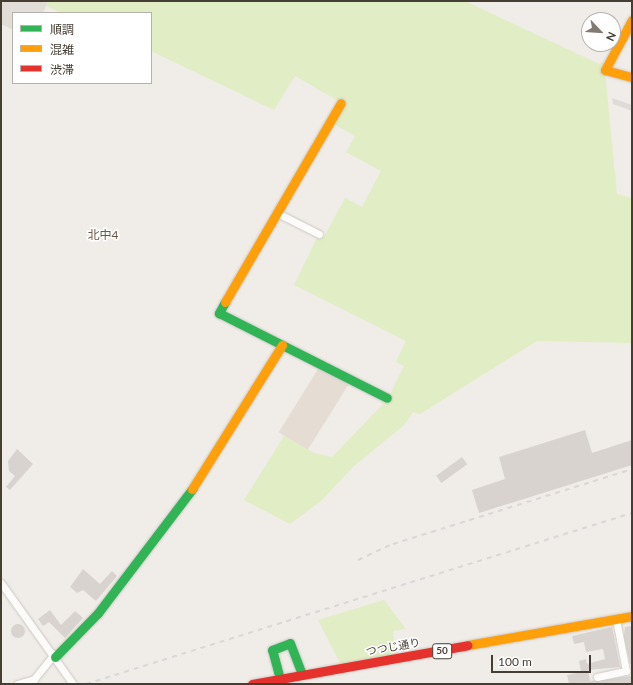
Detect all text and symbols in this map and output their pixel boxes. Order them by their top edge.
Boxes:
legend [12,12,152,84]
north arrow [581,12,621,52]
text: 順調 [50,22,74,37]
text: N [604,30,619,43]
text: 混雑 [50,42,74,57]
text: 渋滞 [50,62,74,77]
district label: 北中4 [88,228,118,242]
street label: つつじ通り [365,636,421,658]
road number: 50 [432,643,452,659]
scale bar [493,647,593,673]
text: 100 m [498,654,532,669]

